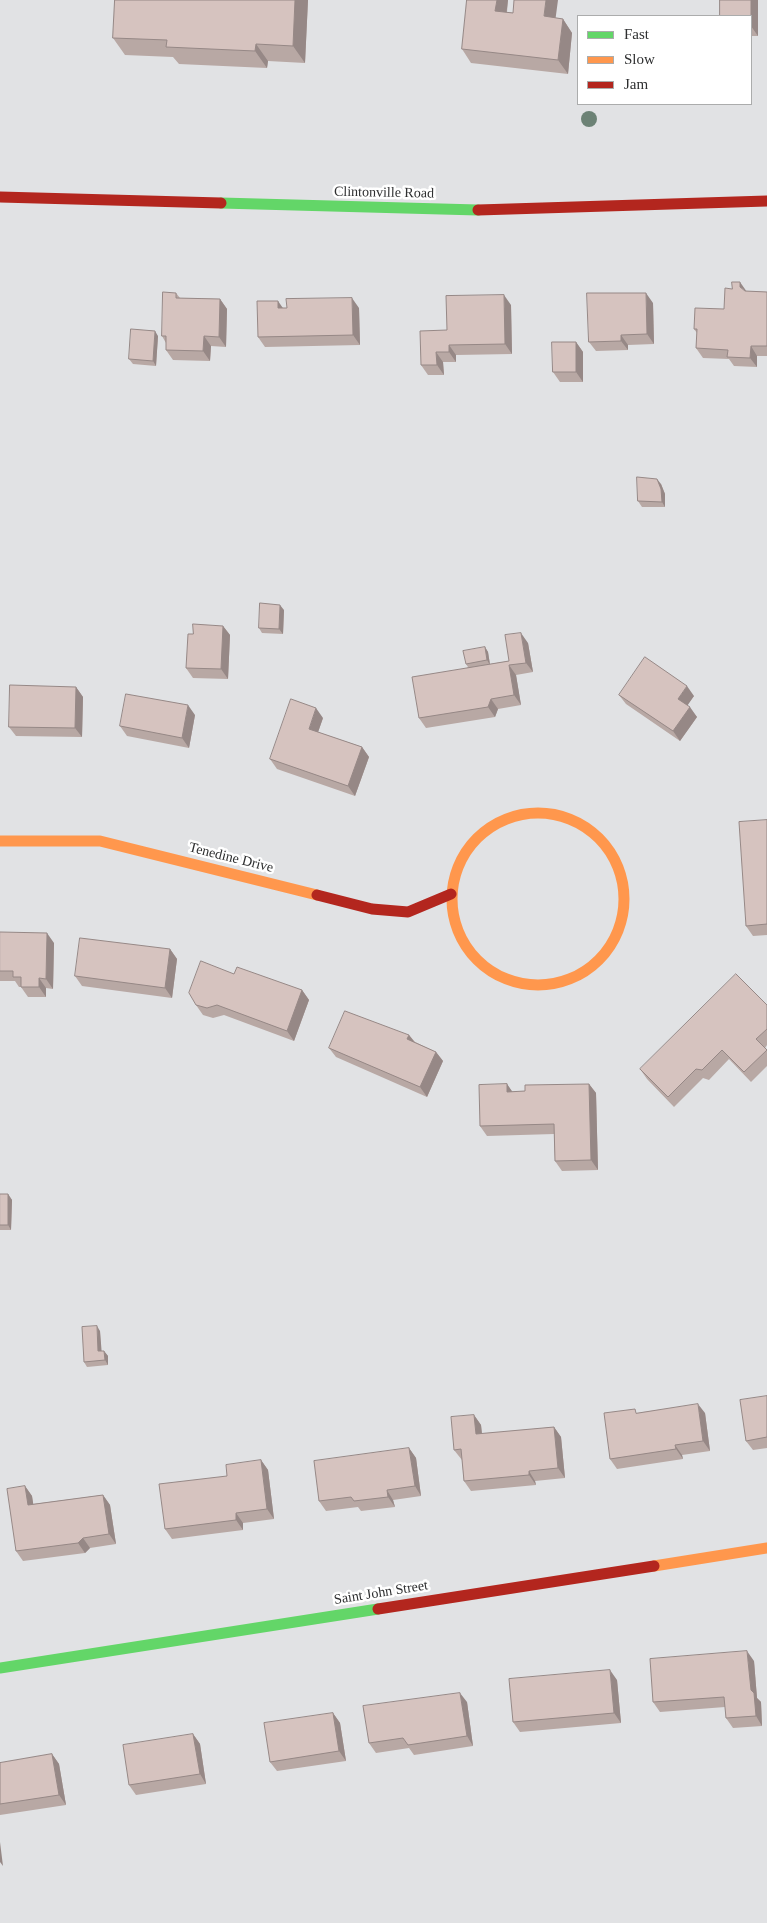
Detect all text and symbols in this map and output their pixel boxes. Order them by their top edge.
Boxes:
legend [577,15,752,105]
text: Fast [624,26,649,42]
text: Slow [624,51,655,67]
text: Jam [624,76,648,92]
street label: Clintonville Road [334,184,434,202]
street label: Tenedine Drive [187,839,275,877]
street label: Saint John Street [333,1577,429,1609]

